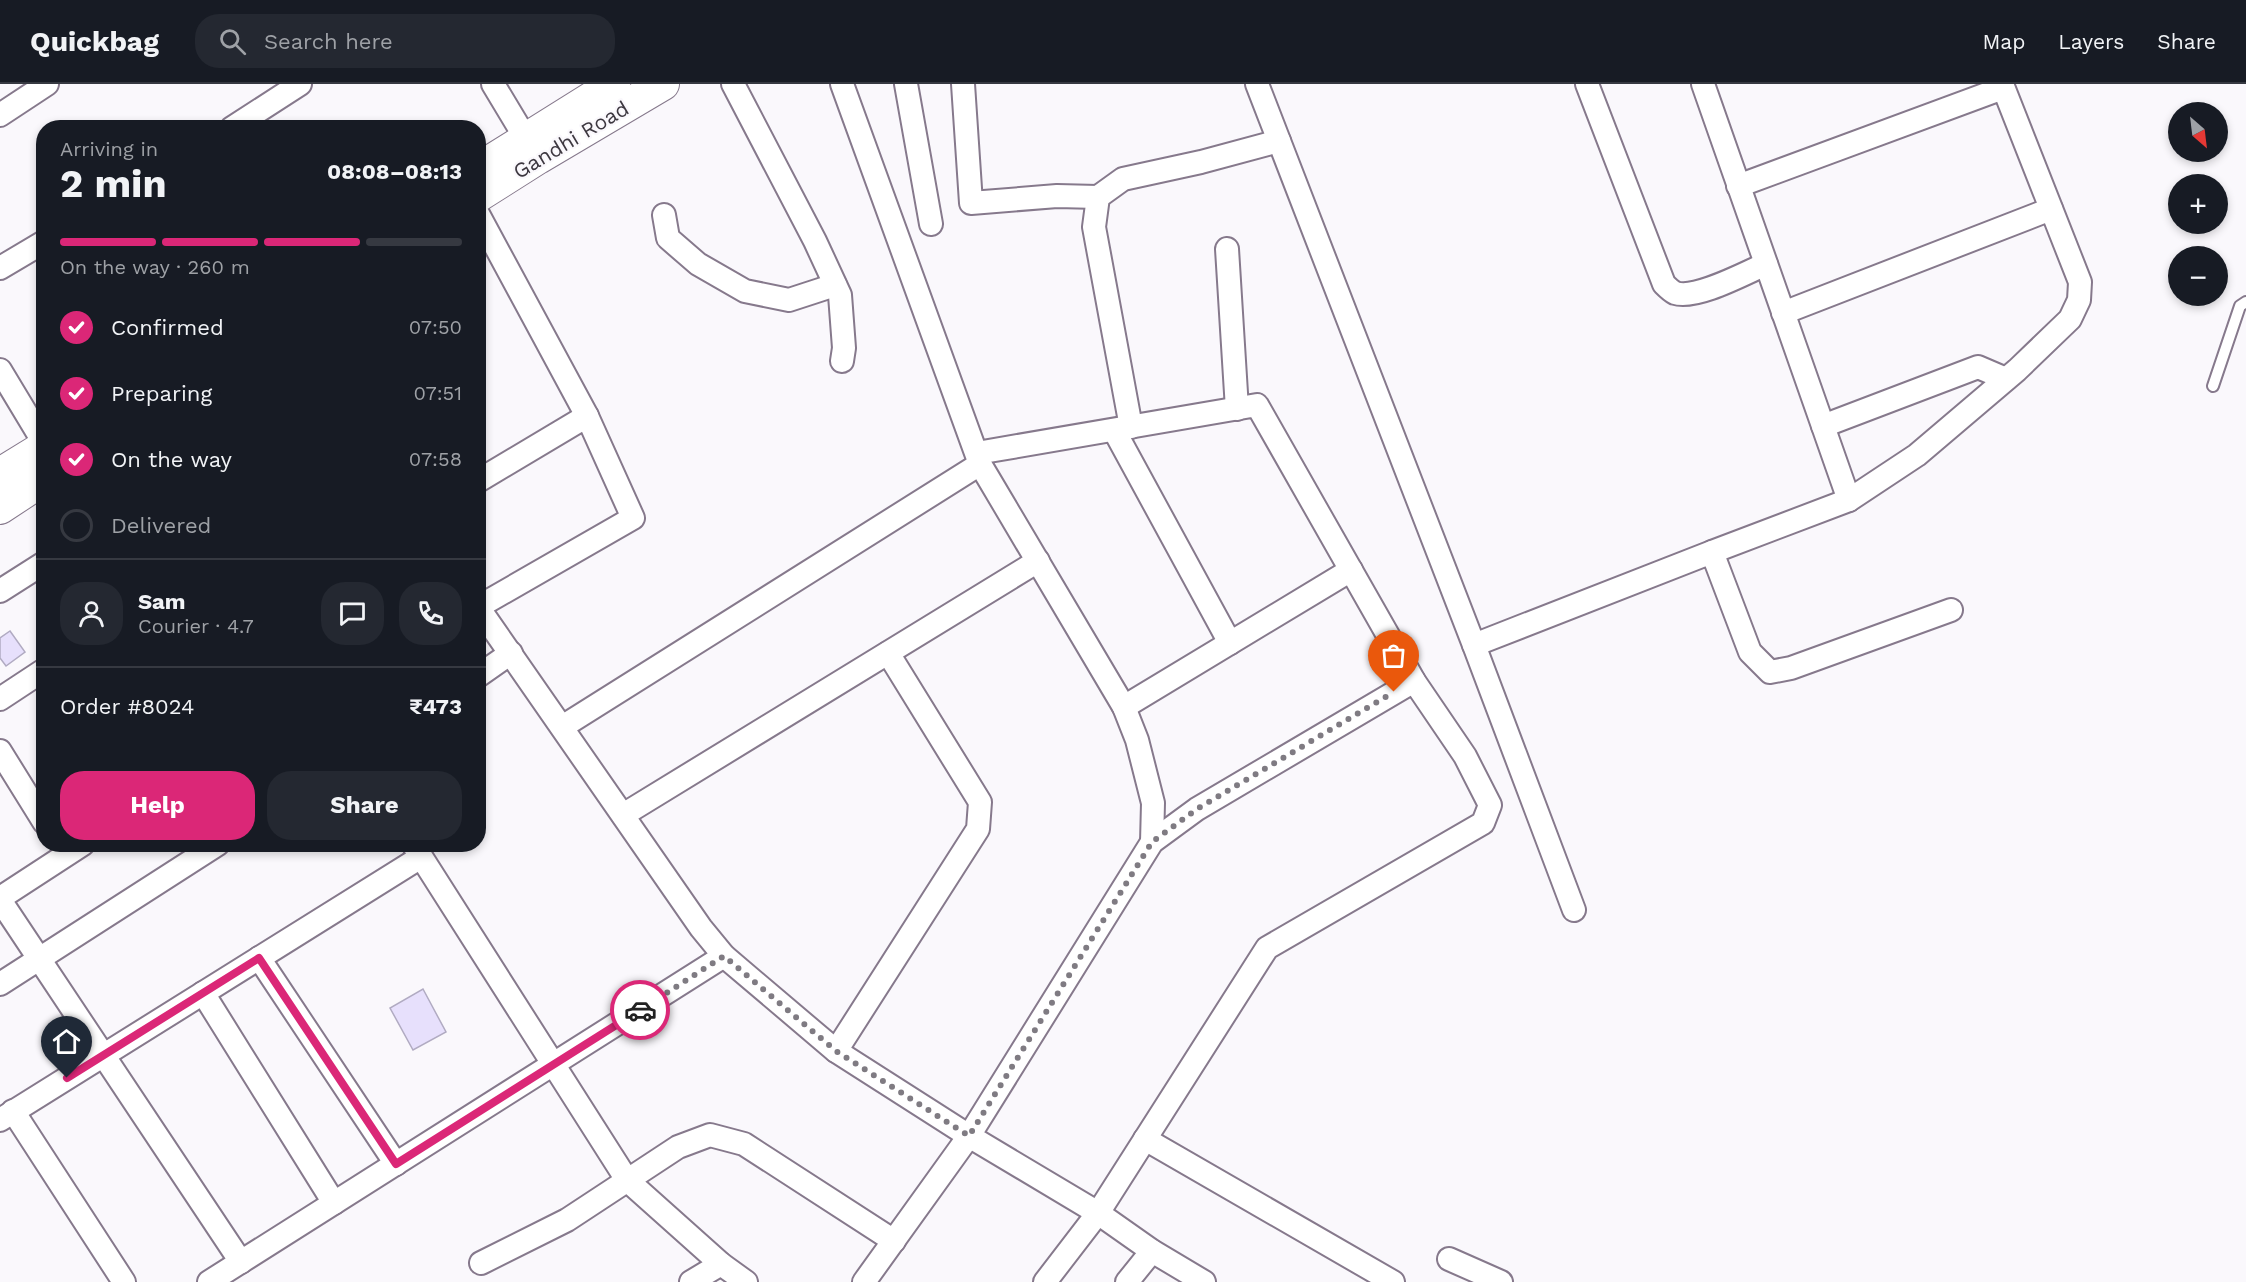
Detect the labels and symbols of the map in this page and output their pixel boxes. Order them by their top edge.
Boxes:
street label: Gandhi Road [508,95,633,184]
north arrow [2168,102,2228,162]
pin [1368,630,1419,692]
courier [610,980,670,1040]
pin [41,1016,92,1078]

